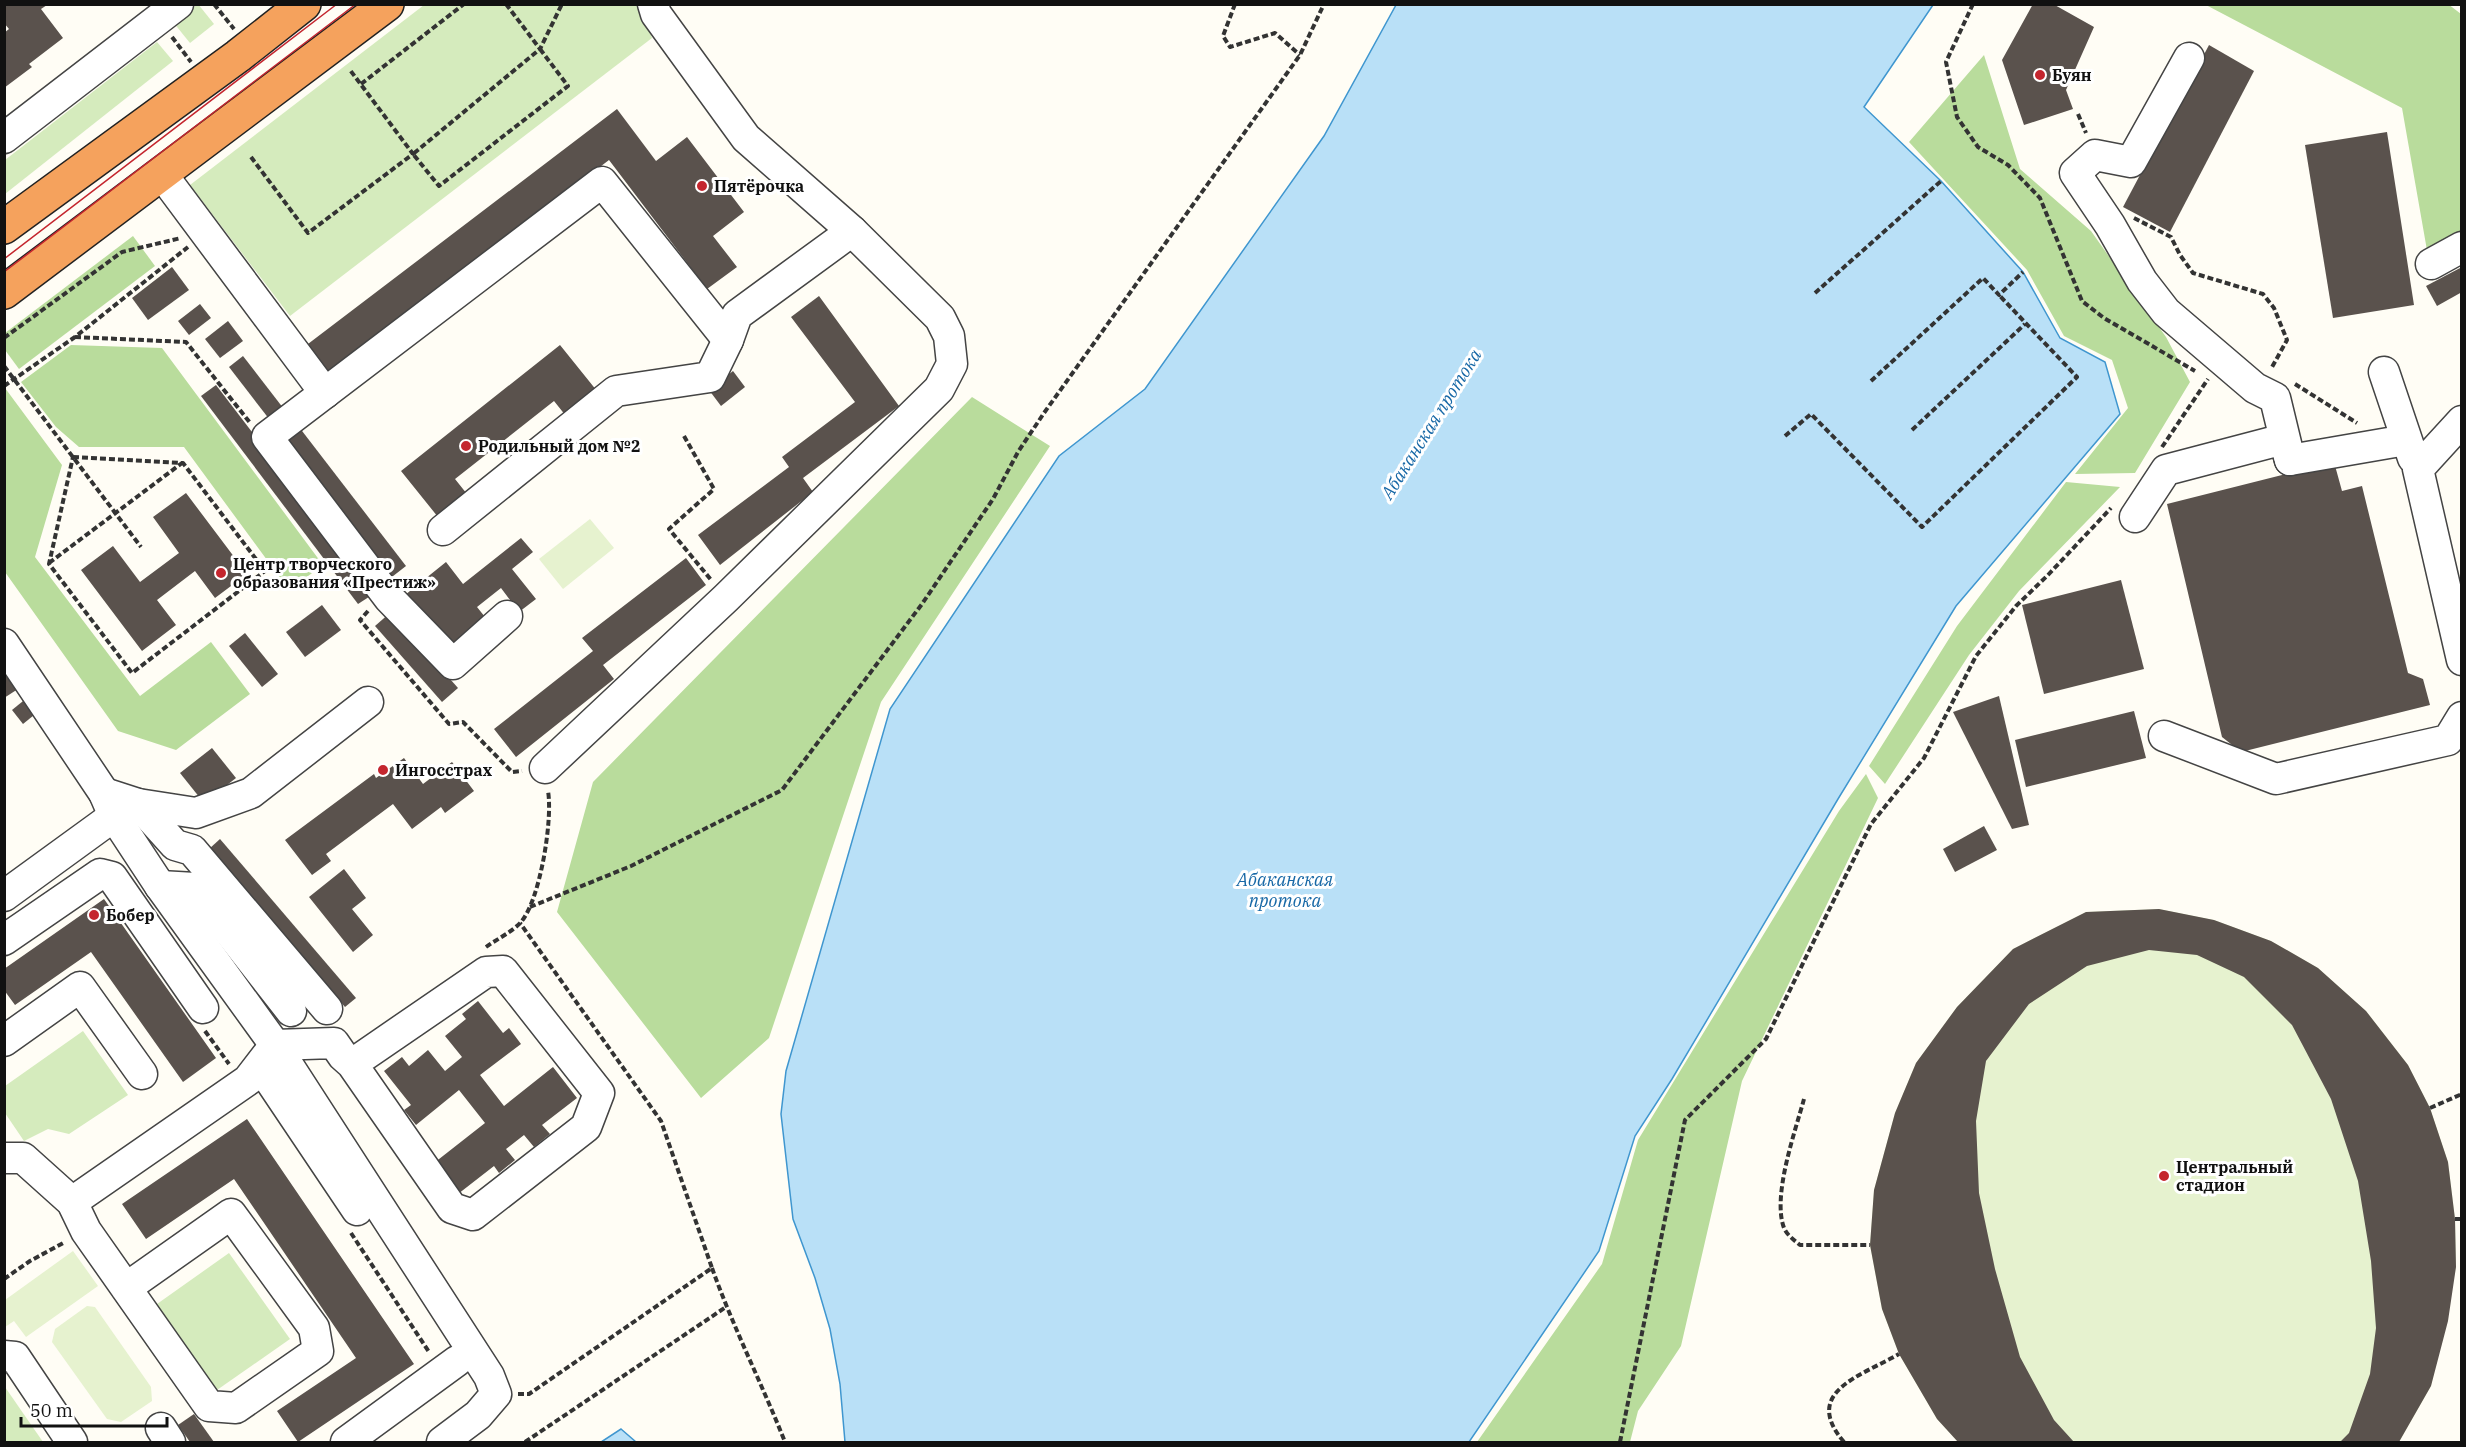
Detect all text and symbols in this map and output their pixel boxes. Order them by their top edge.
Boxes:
place label: Буян [2052,65,2092,85]
marker: Буян [2033,68,2047,82]
place label: Пятёрочка [714,176,804,196]
marker: Пятёрочка [695,179,709,193]
water label: Абаканская протока [1375,345,1487,504]
place label: Родильный дом №2 [478,436,641,456]
marker: Родильный дом №2 [459,439,473,453]
place label: Центр творческого образования «Престиж» [233,554,436,592]
marker: Центр творческого образования «Престиж» [214,566,228,580]
place label: Ингосстрах [395,760,493,780]
marker: Ингосстрах [376,763,390,777]
water label: Абаканская протока [1236,868,1334,912]
place label: Бобер [106,905,155,925]
marker: Бобер [87,908,101,922]
place label: Центральный стадион [2176,1157,2293,1195]
marker: Центральный стадион [2157,1169,2171,1183]
scale bar [21,1390,166,1428]
text: 50 m [30,1399,73,1422]

